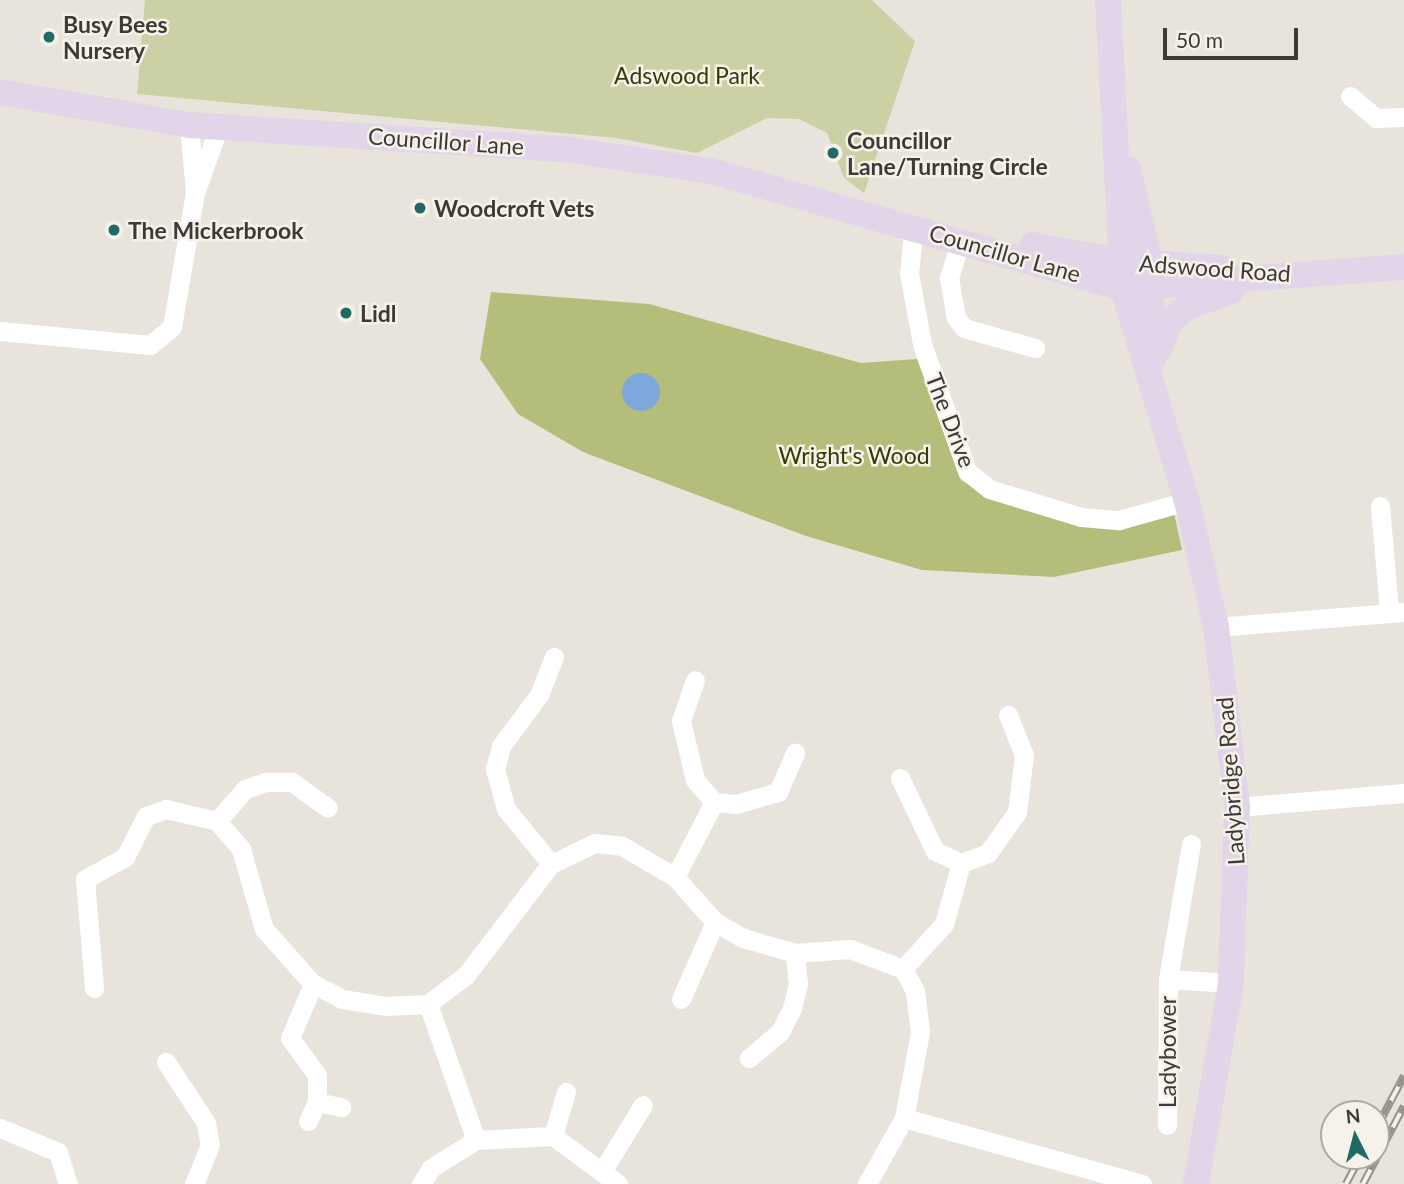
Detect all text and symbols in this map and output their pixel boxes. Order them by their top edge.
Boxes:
place label: Busy Bees Nursery [63,10,168,64]
scale bar [1166,14,1301,58]
text: 50 m [1176,27,1223,52]
marker: Busy Bees Nursery [41,29,57,45]
park label: Adswood Park [614,61,760,89]
street label: Councillor Lane [367,122,525,160]
place label: Councillor Lane/Turning Circle [847,126,1048,180]
marker: Councillor Lane/Turning Circle [825,145,841,161]
place label: Woodcroft Vets [434,194,595,222]
marker: Woodcroft Vets [412,200,428,216]
place label: The Mickerbrook [128,216,304,244]
street label: Councillor Lane [926,218,1084,288]
marker: The Mickerbrook [106,222,122,238]
street label: Adswood Road [1138,249,1292,287]
place label: Lidl [360,299,397,327]
marker: Lidl [338,305,354,321]
street label: The Drive [920,369,982,471]
park label: Wright's Wood [778,441,930,469]
street label: Ladybridge Road [1210,696,1250,866]
street label: Ladybower [1153,996,1181,1108]
north arrow [1320,1100,1390,1170]
text: N [1344,1103,1361,1128]

